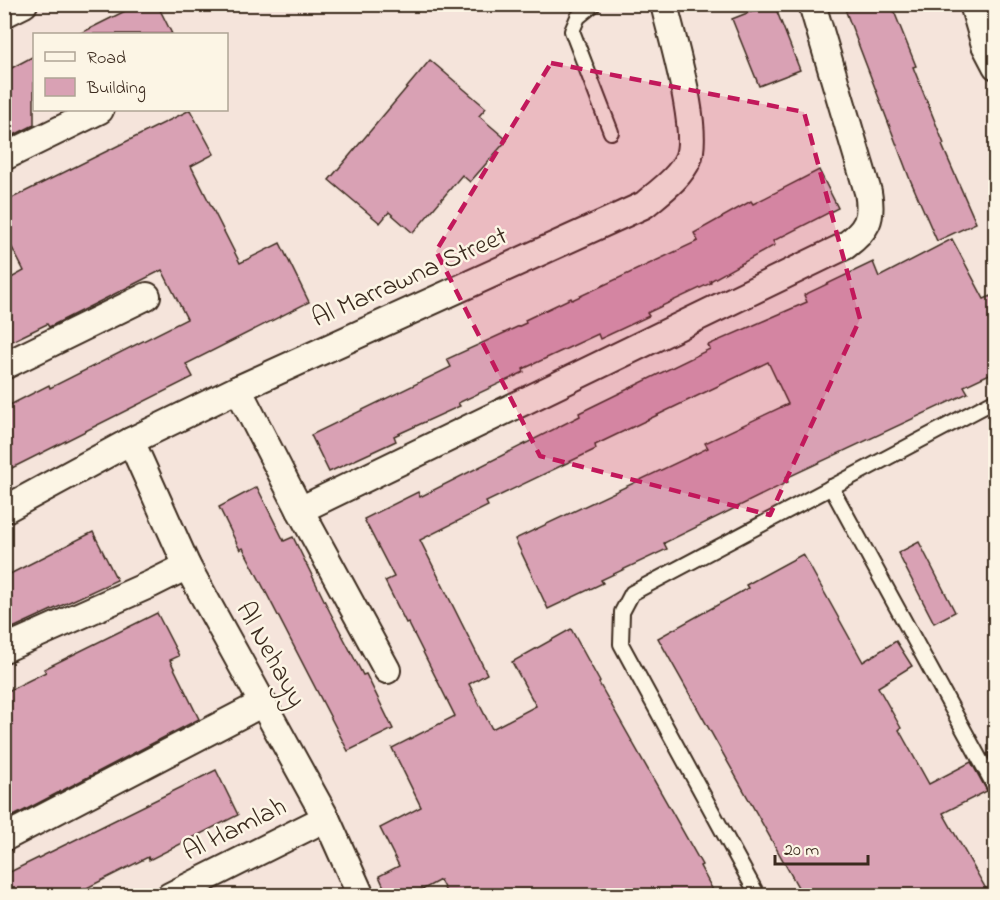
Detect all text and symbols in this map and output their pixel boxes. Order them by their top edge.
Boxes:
legend [33,33,228,111]
text: Road [87,46,126,72]
text: Building [86,76,146,103]
street label: Al Marrawna Street [306,217,514,339]
street label: Al Nehayy [225,595,315,715]
street label: Al Hamlah [177,788,293,872]
scale bar [775,828,868,866]
text: 20 m [784,838,819,864]

